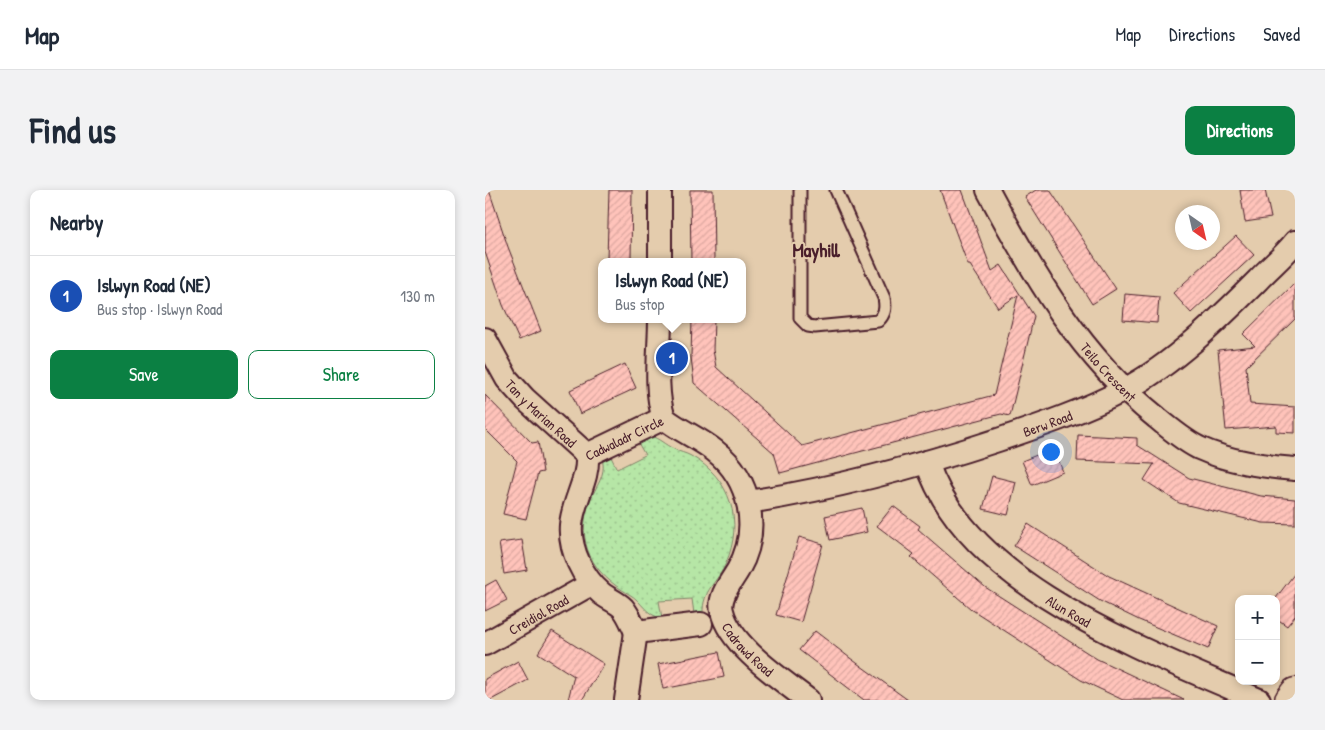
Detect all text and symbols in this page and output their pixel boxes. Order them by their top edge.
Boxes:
text: Map [25,19,59,51]
text: Map [1116,22,1141,47]
text: Directions [1169,22,1235,47]
text: Saved [1263,22,1300,47]
button: Directions [1185,106,1295,155]
text: Find us [30,107,116,154]
north arrow [1175,205,1220,250]
text: Nearby [50,208,103,237]
district label: Mayhill [792,237,840,264]
popup [598,258,746,323]
text: Islwyn Road (NE) [615,267,729,293]
text: Islwyn Road (NE) [97,272,211,298]
text: 1 [63,285,69,307]
text: 130 m [400,285,435,307]
text: Bus stop [615,293,664,315]
text: Bus stop · Islwyn Road [97,298,222,320]
street label: Teilo Crescent [1077,338,1141,406]
pin: 1 [656,339,688,377]
button: Save [50,350,238,399]
button: Share [248,350,435,399]
street label: Tan y Marian Road [502,375,582,451]
street label: Berw Road [1020,405,1075,440]
street label: Cadwaladr Circle [582,410,667,464]
your location [1038,439,1064,465]
street label: Creidiol Road [505,589,572,638]
street label: Alun Road [1043,590,1095,631]
map controls [1235,595,1280,685]
button: + [1235,595,1280,640]
street label: Cadrawd Road [718,619,778,680]
button: − [1235,640,1280,685]

